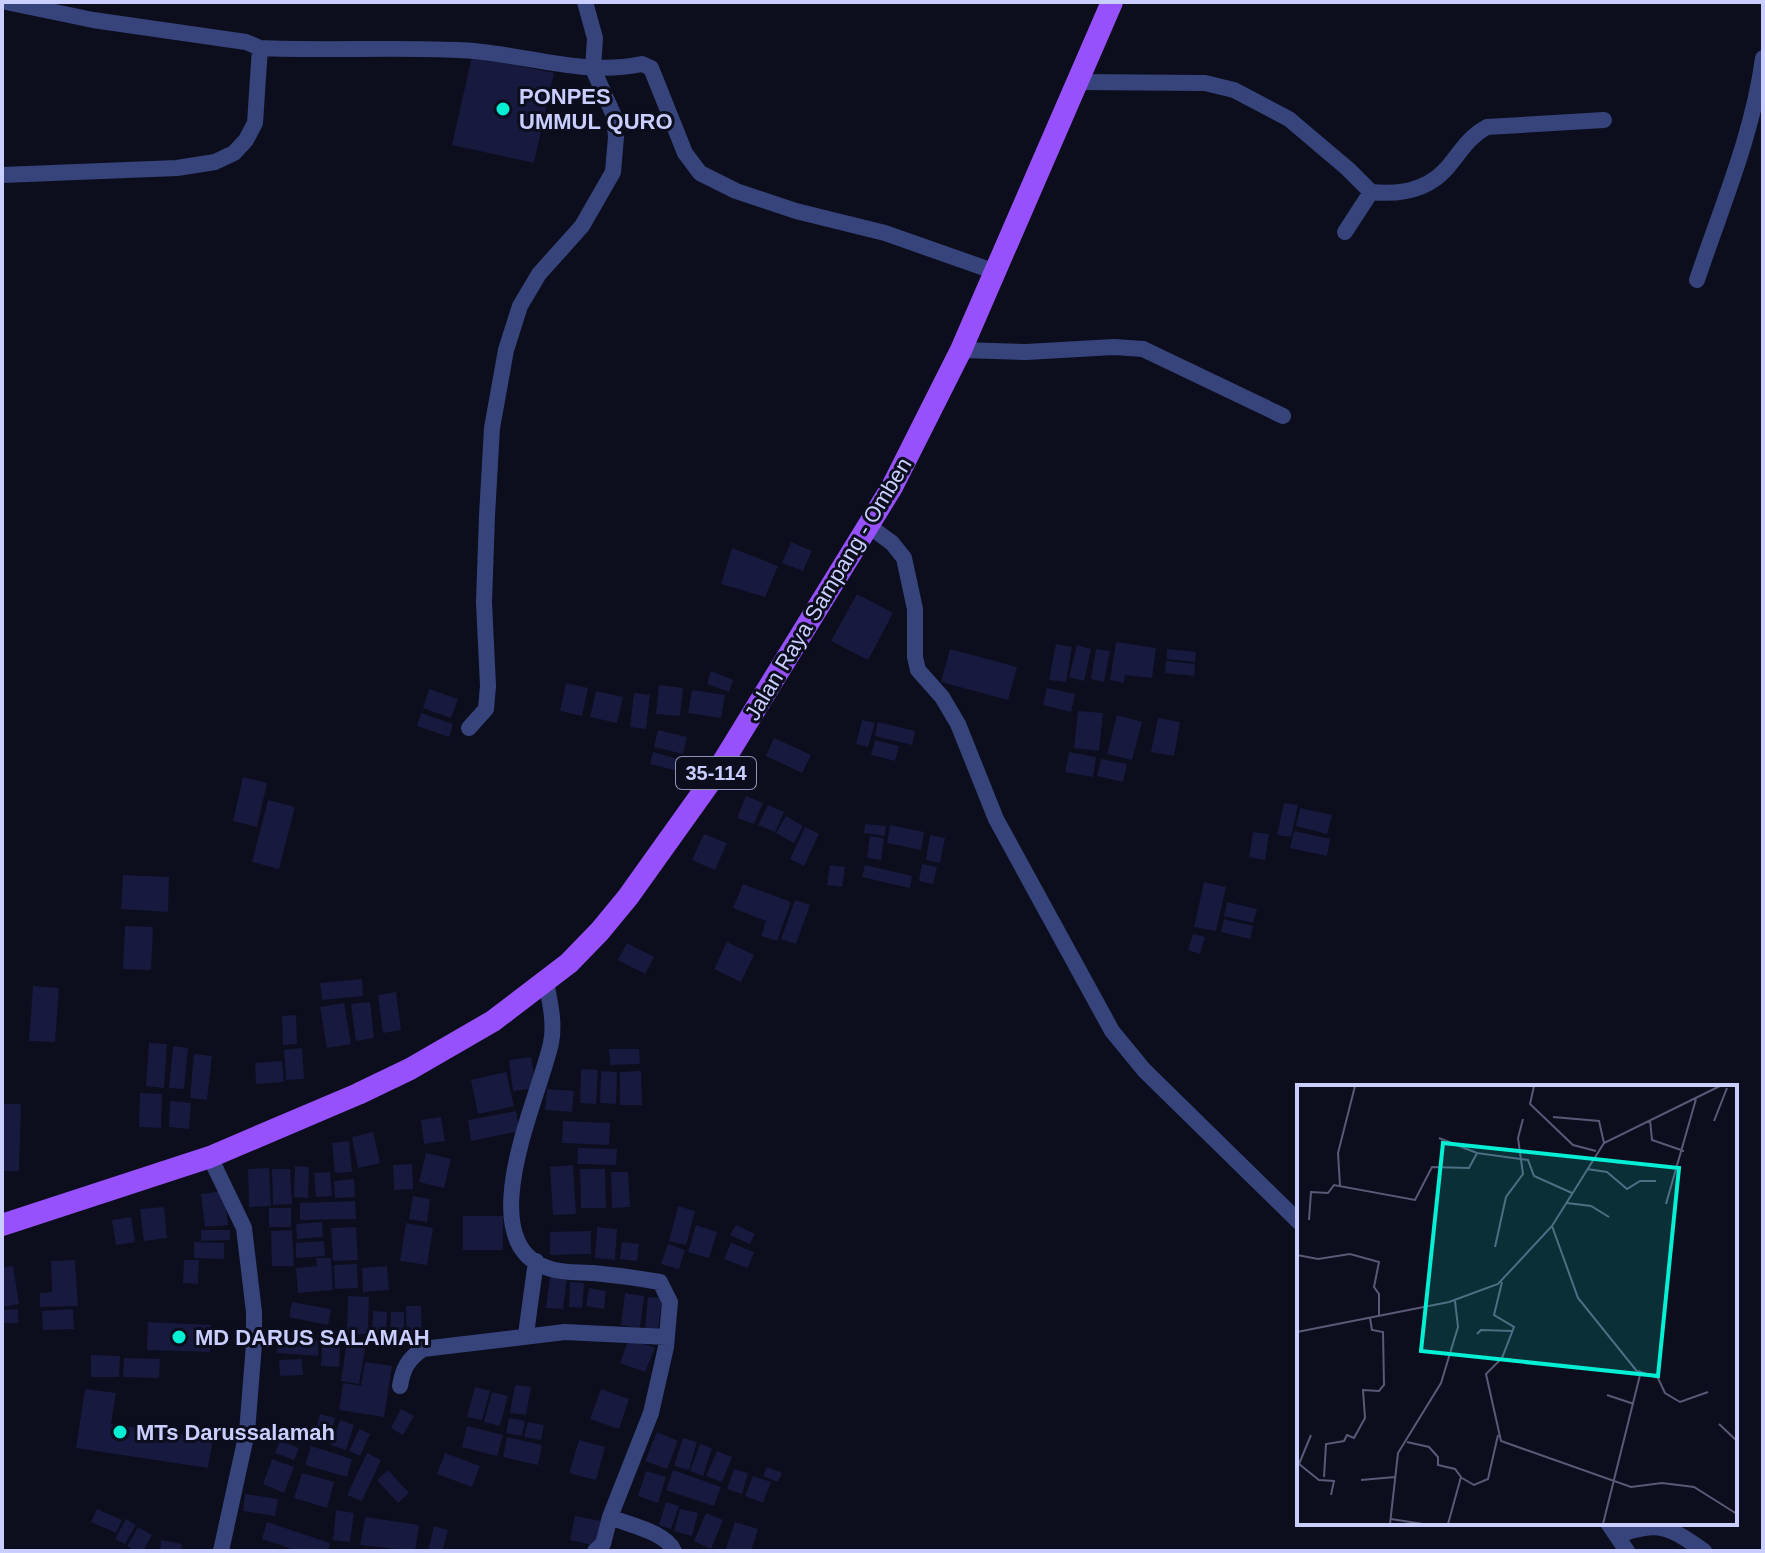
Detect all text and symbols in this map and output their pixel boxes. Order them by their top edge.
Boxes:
place label: PONPES UMMUL QURO [519,84,673,134]
marker: PONPES UMMUL QURO [494,100,512,118]
street label: Jalan Raya Sampang - Omben [739,453,917,725]
road number: 35-114 [676,757,756,789]
inset map [1297,1085,1737,1525]
place label: MD DARUS SALAMAH [195,1325,430,1350]
marker: MD DARUS SALAMAH [170,1328,188,1346]
place label: MTs Darussalamah [136,1420,335,1445]
marker: MTs Darussalamah [111,1423,129,1441]

